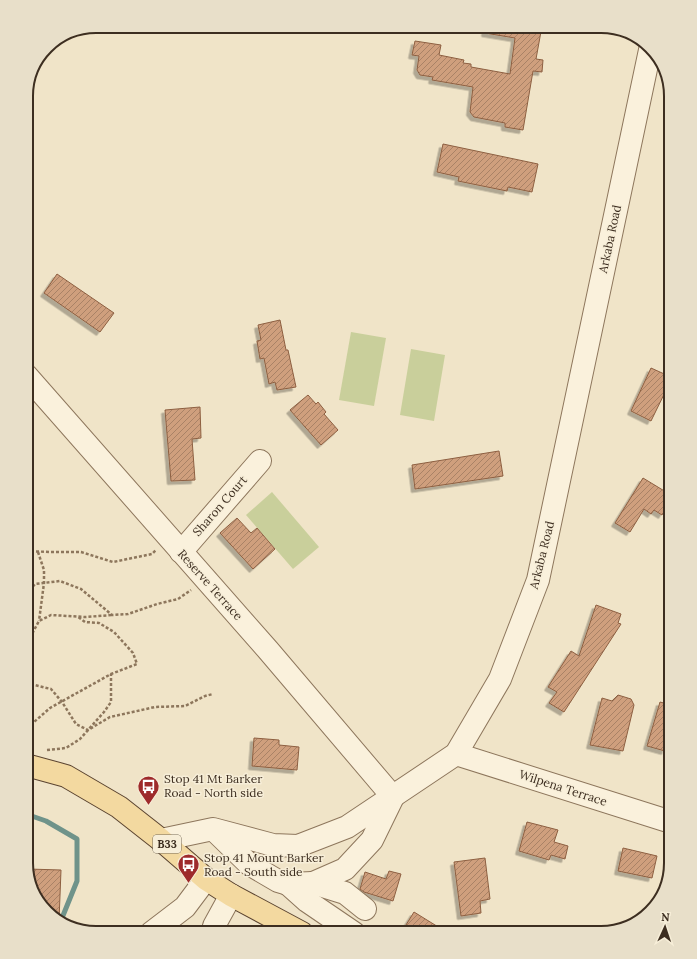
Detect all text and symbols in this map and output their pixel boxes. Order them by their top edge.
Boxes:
street label: Arkaba Road [595,203,624,275]
street label: Sharon Court [189,472,250,539]
street label: Arkaba Road [526,519,557,591]
street label: Reserve Terrace [175,546,246,623]
street label: Wilpena Terrace [517,766,609,809]
place label: Stop 41 Mt Barker Road - North side [164,771,263,800]
bus stop icon: Stop 41 Mt Barker Road - North side [136,773,162,806]
road number: B33 [153,835,181,853]
place label: Stop 41 Mount Barker Road - South side [204,850,325,879]
bus stop icon: Stop 41 Mount Barker Road - South side [176,852,202,885]
north arrow [645,907,685,947]
text: N [661,910,671,924]

